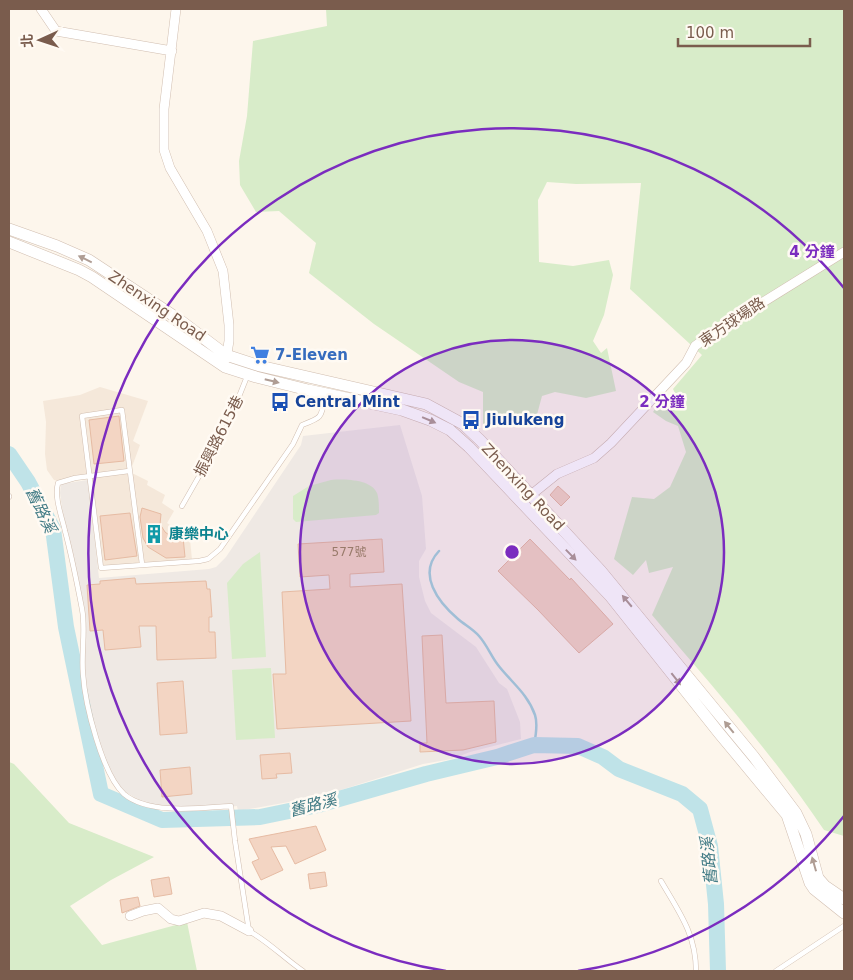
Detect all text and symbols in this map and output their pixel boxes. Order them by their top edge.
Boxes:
north arrow [15,15,65,65]
scale bar [678,15,810,47]
text: 100 m [686,24,734,42]
text: 北 [19,33,35,48]
text: 4 分鐘 [789,243,835,261]
one-way arrow [77,254,92,263]
street label: Zhenxing Road [105,267,209,345]
street label: 東方球場路 [696,294,768,350]
supermarket icon: 7-Eleven [249,344,271,366]
place label: 7-Eleven [275,346,348,364]
one-way arrow [264,377,279,385]
bus stop icon: Central Mint [269,391,291,413]
street label: 振興路615巷 [191,392,247,480]
place label: Central Mint [295,393,400,411]
text: 2 分鐘 [639,393,685,411]
bus stop icon: Jiulukeng [460,409,482,431]
place label: Jiulukeng [485,411,564,429]
one-way arrow [422,417,436,425]
street label: Zhenxing Road [478,440,568,534]
water label: 舊路溪 [22,484,61,538]
building icon: 康樂中心 [143,523,165,545]
place label: 康樂中心 [169,525,229,543]
centre of rings [503,543,521,561]
house number: 577號 [332,545,366,559]
one-way arrow [565,549,577,561]
one-way arrow [621,595,632,608]
one-way arrow [671,672,681,686]
one-way arrow [724,721,735,734]
water label: 舊路溪 [287,789,341,820]
water label: 舊路溪 [697,834,721,886]
one-way arrow [809,856,817,871]

